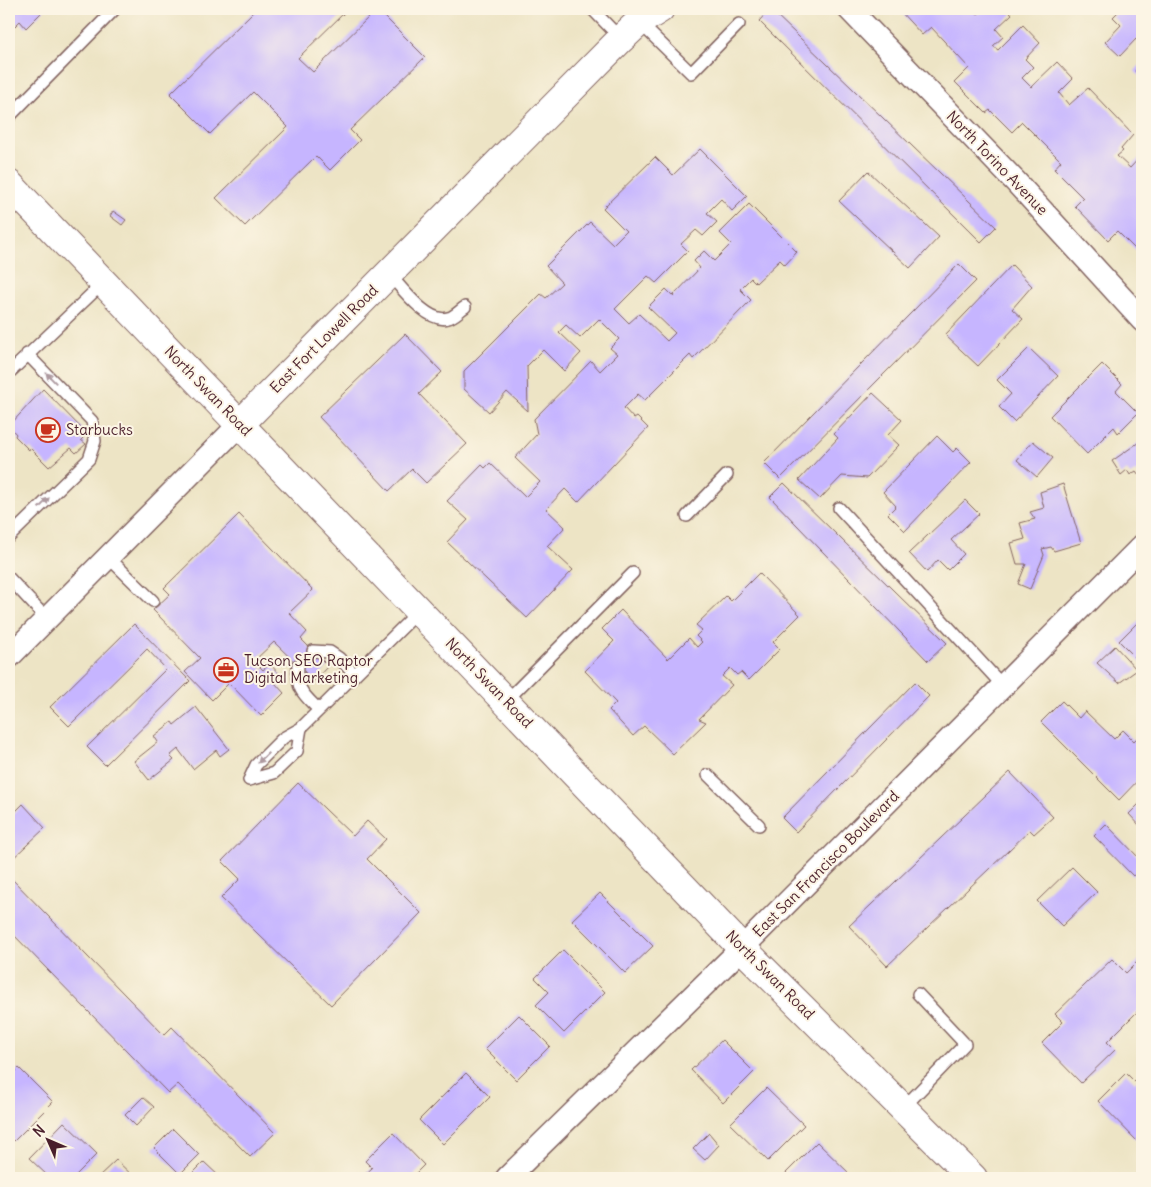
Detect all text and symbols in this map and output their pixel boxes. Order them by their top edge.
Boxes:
street label: North Torino Avenue [943,106,1052,219]
street label: East Fort Lowell Road [266,280,382,397]
street label: North Swan Road [161,342,256,440]
one-way arrow [45,372,57,384]
cafe icon: Starbucks [35,417,61,443]
place label: Starbucks [66,420,133,439]
one-way arrow [37,497,49,509]
street label: North Swan Road [442,634,537,732]
place label: Tucson SEO Raptor Digital Marketing [244,651,373,687]
office icon: Tucson SEO Raptor Digital Marketing [213,657,239,683]
one-way arrow [257,752,269,764]
street label: East San Francisco Boulevard [749,786,903,941]
street label: North Swan Road [722,926,819,1023]
north arrow [22,1114,72,1164]
text: N [29,1121,49,1141]

